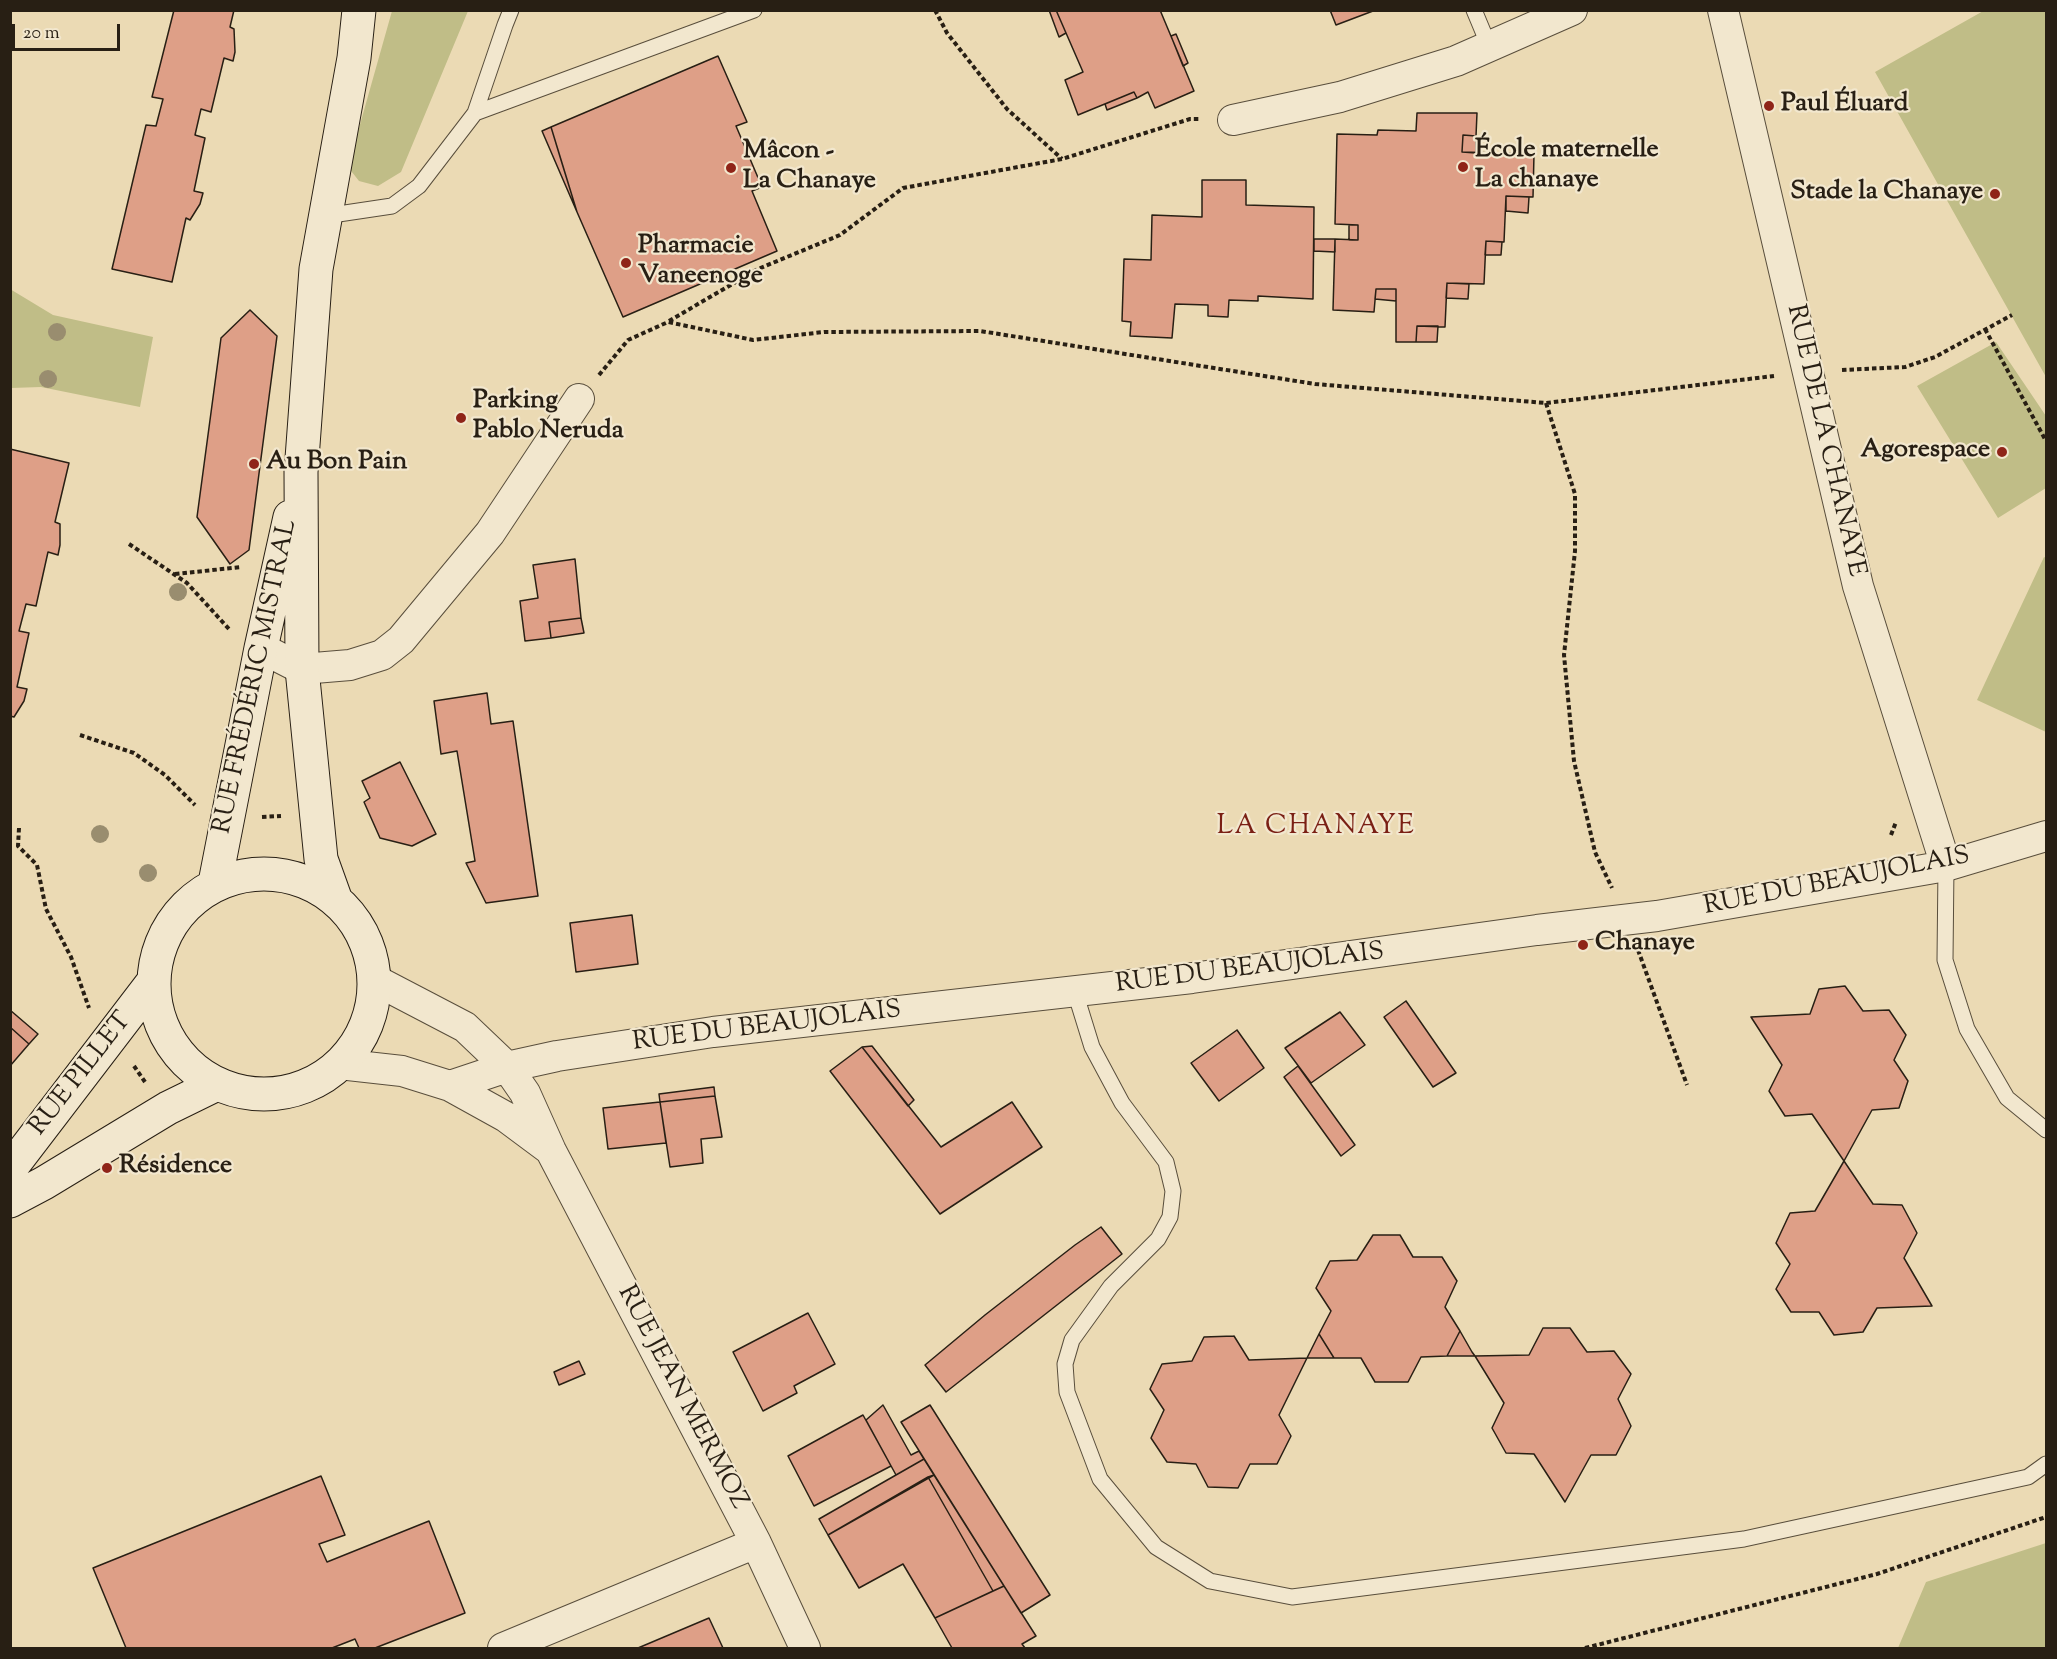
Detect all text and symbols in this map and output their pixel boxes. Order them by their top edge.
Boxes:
scale bar [15,12,123,50]
text: 20 m [23,21,60,47]
place label: Paul Éluard [1781,90,1908,122]
marker: Paul Éluard [1762,99,1776,113]
place label: École maternelle La chanaye [1475,136,1659,198]
place label: Mâcon - La Chanaye [743,137,876,198]
marker: École maternelle La chanaye [1456,160,1470,174]
marker: Mâcon - La Chanaye [724,161,738,175]
place label: Stade la Chanaye [1790,178,1983,210]
marker: Stade la Chanaye [1988,187,2002,201]
place label: Pharmacie Vaneenoge [638,232,763,294]
marker: Pharmacie Vaneenoge [619,256,633,270]
street label: RUE DE LA CHANAYE [1777,302,1871,580]
place label: Parking Pablo Neruda [473,387,624,448]
marker: Parking Pablo Neruda [454,411,468,425]
place label: Agorespace [1861,436,1990,468]
marker: Agorespace [1995,445,2009,459]
place label: Au Bon Pain [266,448,407,480]
marker: Au Bon Pain [247,457,261,471]
street label: RUE FRÉDÉRIC MISTRAL [208,517,306,837]
district label: LA CHANAYE [1217,812,1415,844]
street label: RUE DU BEAUJOLAIS [1701,842,1973,924]
place label: Chanaye [1595,929,1695,961]
street label: RUE DU BEAUJOLAIS [1114,938,1386,1002]
marker: Chanaye [1576,938,1590,952]
street label: RUE DU BEAUJOLAIS [631,996,903,1060]
street label: RUE PILLET [24,1007,140,1143]
place label: Résidence [119,1152,232,1184]
marker: Résidence [100,1161,114,1175]
street label: RUE JEAN MERMOZ [609,1281,753,1515]

